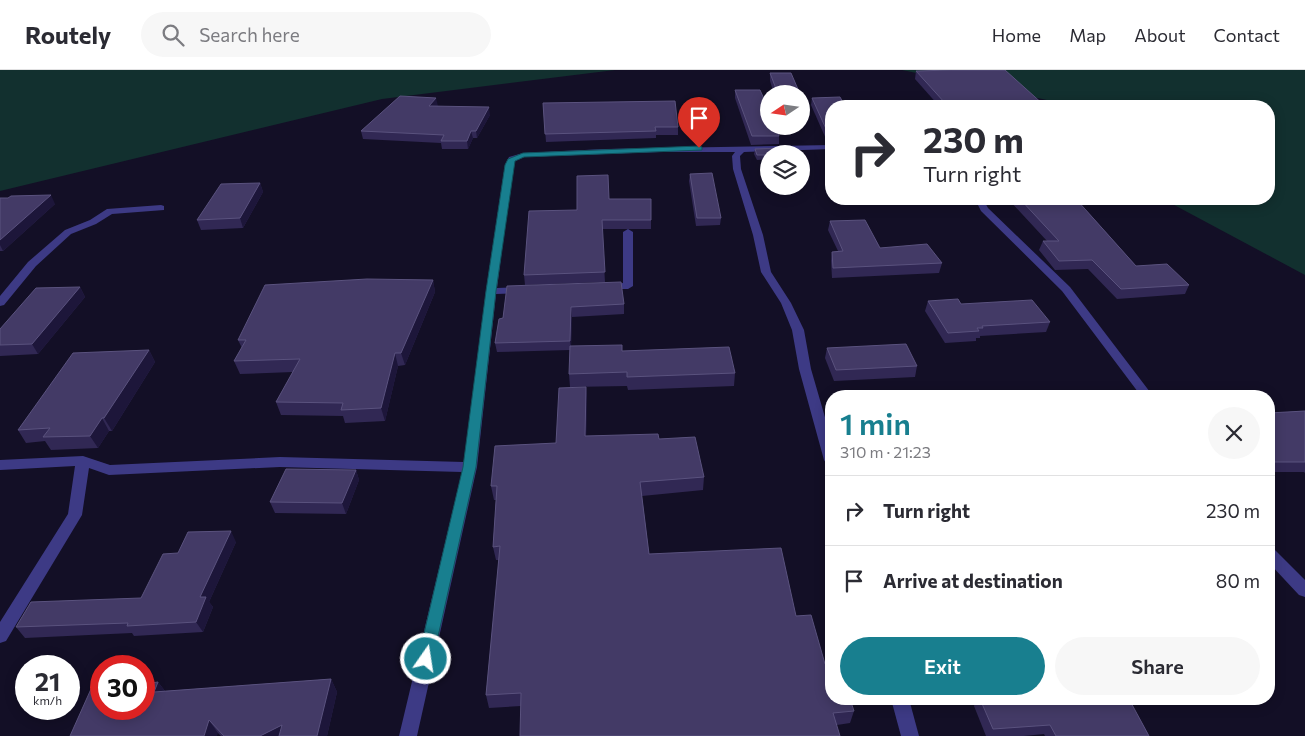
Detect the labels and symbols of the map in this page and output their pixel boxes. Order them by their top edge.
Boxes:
north arrow [760,85,810,135]
pin [678,97,720,148]
position arrow [399,632,451,684]
speed limit sign: 30 [90,655,155,720]

